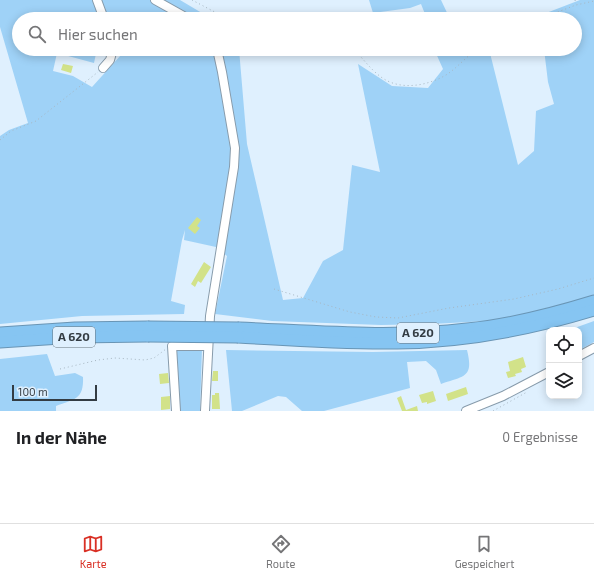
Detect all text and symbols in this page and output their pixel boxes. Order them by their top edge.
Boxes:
search box [12,12,582,56]
icon: search [26,23,48,45]
text: Hier suchen [58,25,138,43]
road number: A 620 [397,323,439,343]
road number: A 620 [53,327,95,347]
map controls [546,327,582,399]
button: locate [546,327,582,363]
button: layers [546,363,582,399]
scale bar [12,383,97,402]
text: 100 m [18,385,48,398]
text: In der Nähe [16,427,107,447]
text: 0 Ergebnisse [502,429,578,445]
tab: Karte [80,533,107,570]
tab: Route [266,533,295,570]
tab: Gespeichert [455,533,514,570]

